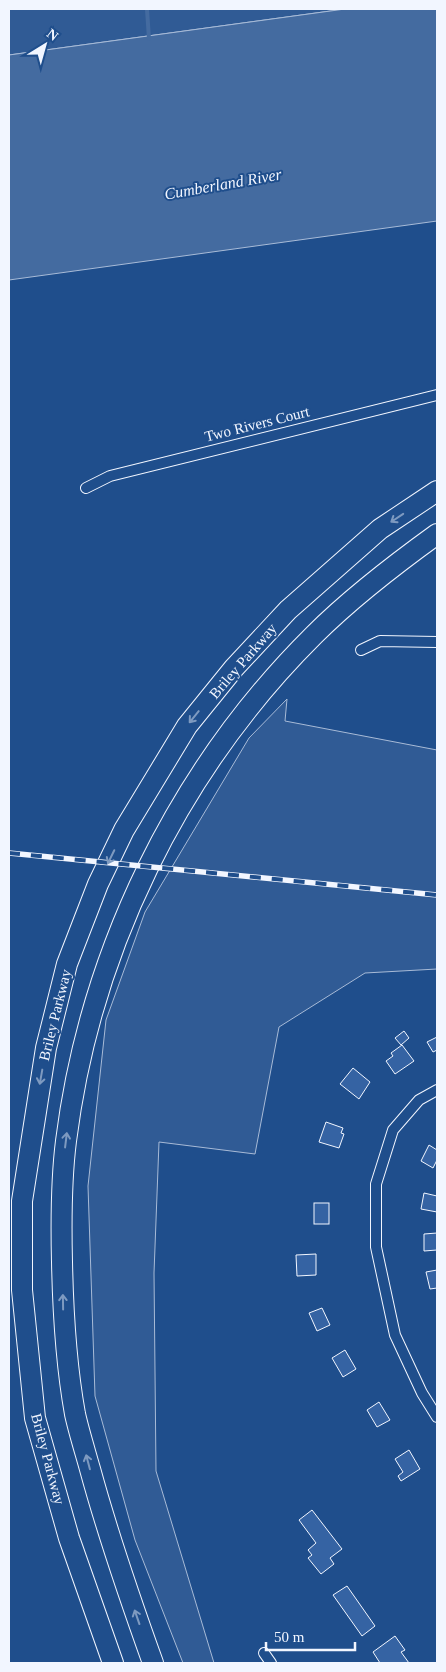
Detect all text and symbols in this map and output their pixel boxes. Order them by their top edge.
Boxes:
north arrow [20,20,70,70]
text: N [44,26,61,44]
water label: Cumberland River [163,165,284,203]
street label: Two Rivers Court [203,403,312,445]
one-way arrow [390,513,404,523]
street label: Briley Parkway [206,620,280,702]
one-way arrow [189,711,200,724]
one-way arrow [106,849,115,864]
street label: Briley Parkway [36,967,74,1062]
one-way arrow [35,1069,45,1085]
one-way arrow [61,1132,71,1148]
one-way arrow [58,1295,67,1311]
street label: Briley Parkway [28,1412,68,1507]
one-way arrow [83,1455,93,1471]
one-way arrow [132,1610,141,1626]
scale bar [266,1620,355,1652]
text: 50 m [274,1629,305,1645]

